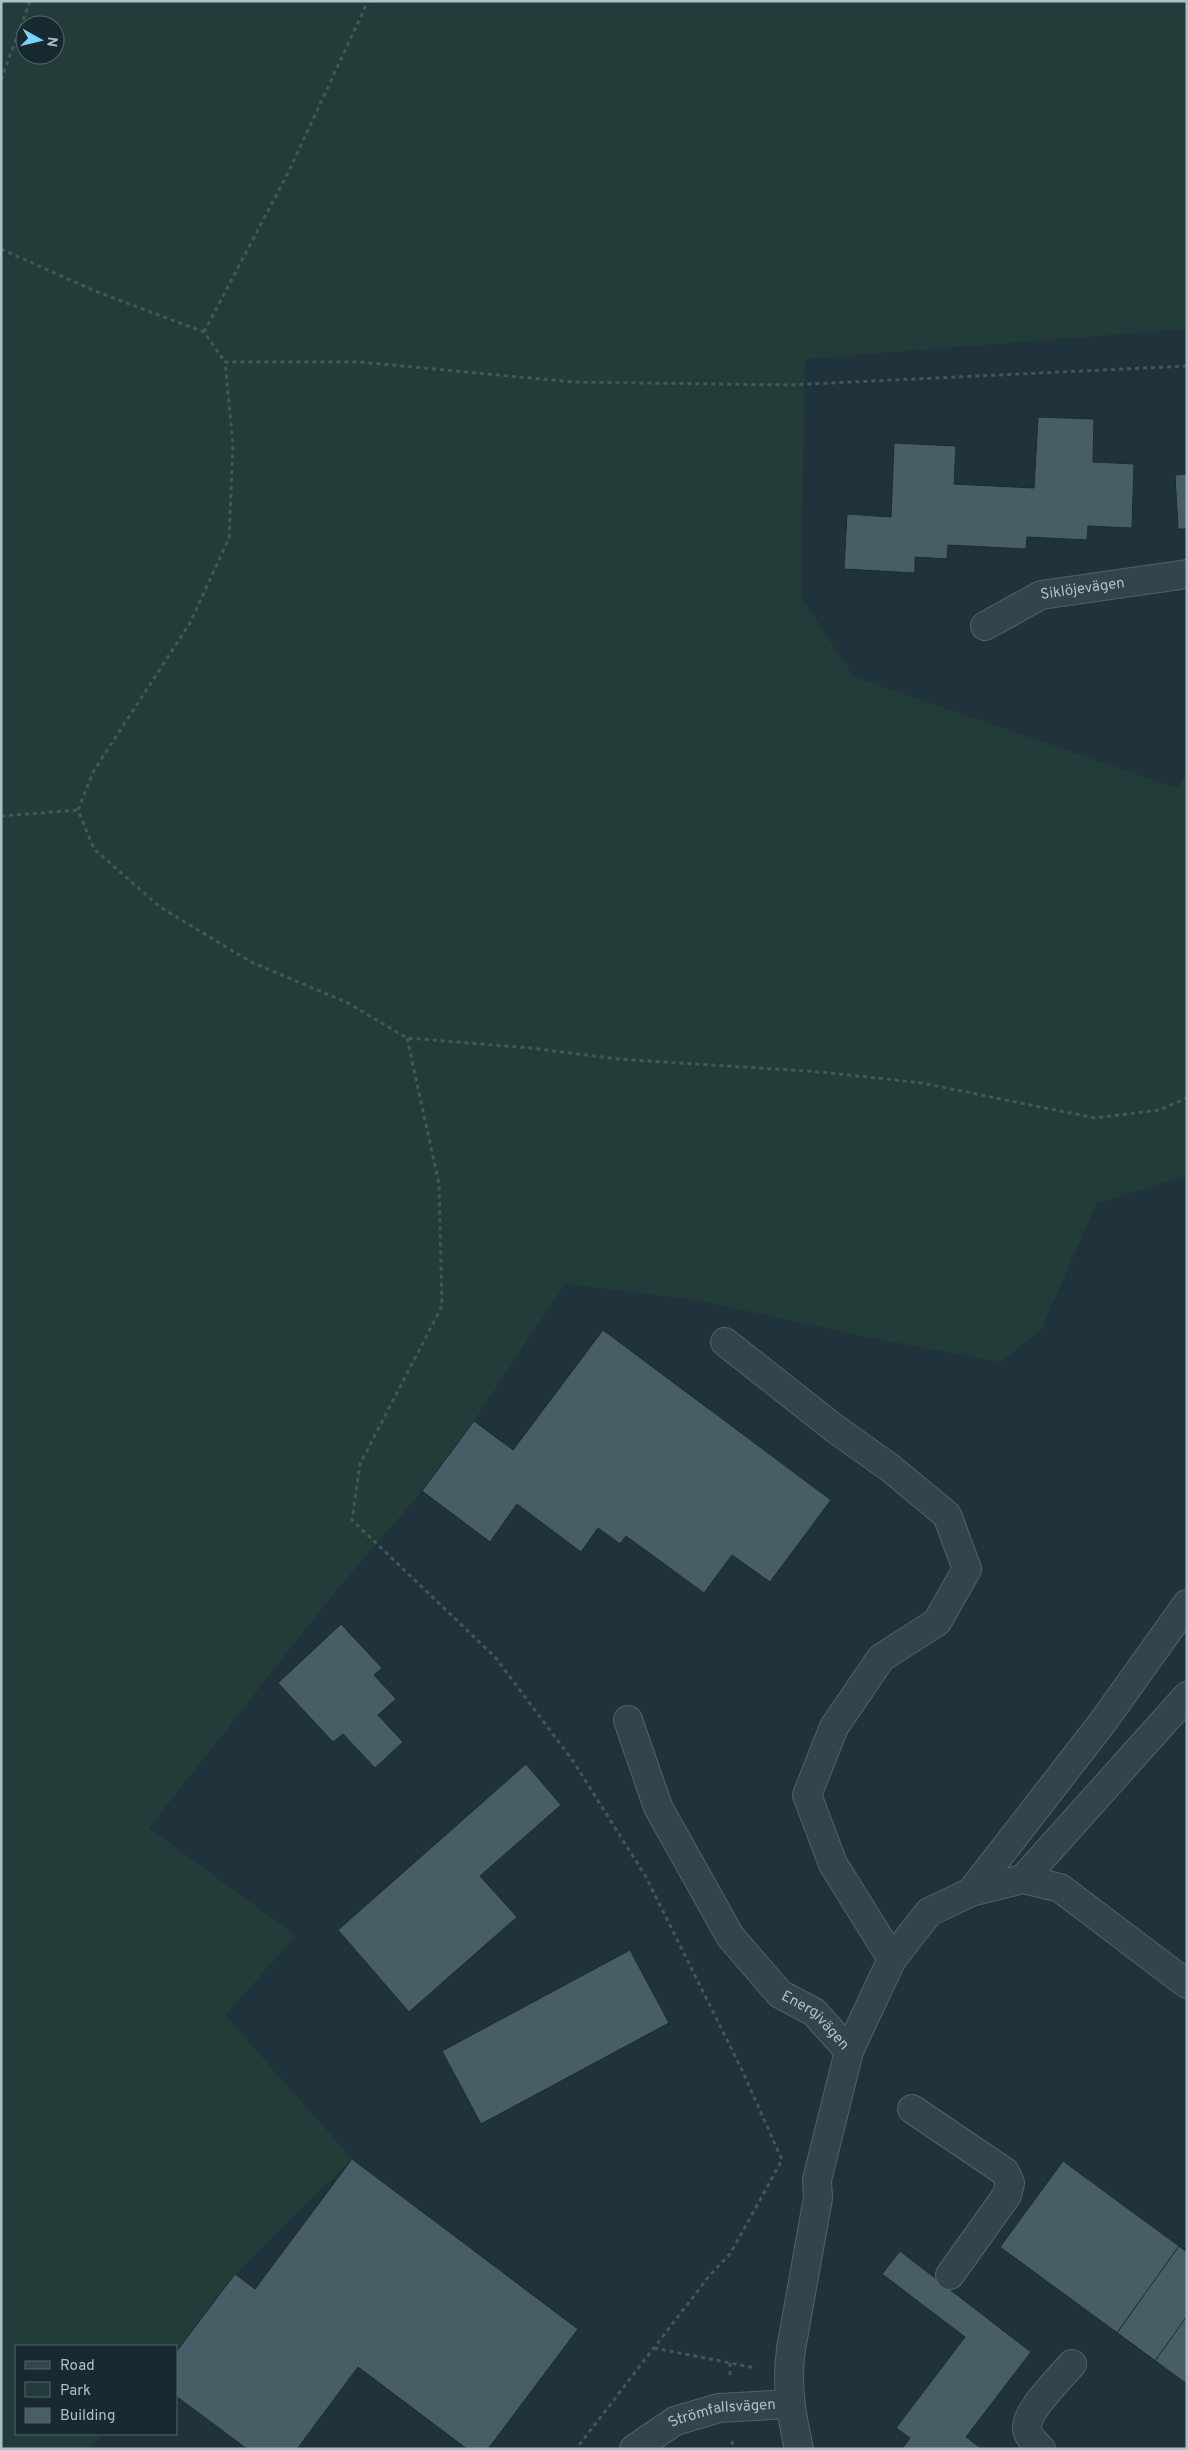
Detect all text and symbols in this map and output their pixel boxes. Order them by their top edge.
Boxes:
north arrow [15,15,65,65]
text: N [42,35,61,48]
street label: Siklöjevägen [1039,574,1126,604]
street label: Energivägen [778,1987,853,2054]
legend [15,2345,178,2435]
text: Road [60,2357,95,2376]
text: Park [60,2382,91,2401]
street label: Strömfallsvägen [665,2395,776,2432]
text: Building [60,2407,115,2426]

